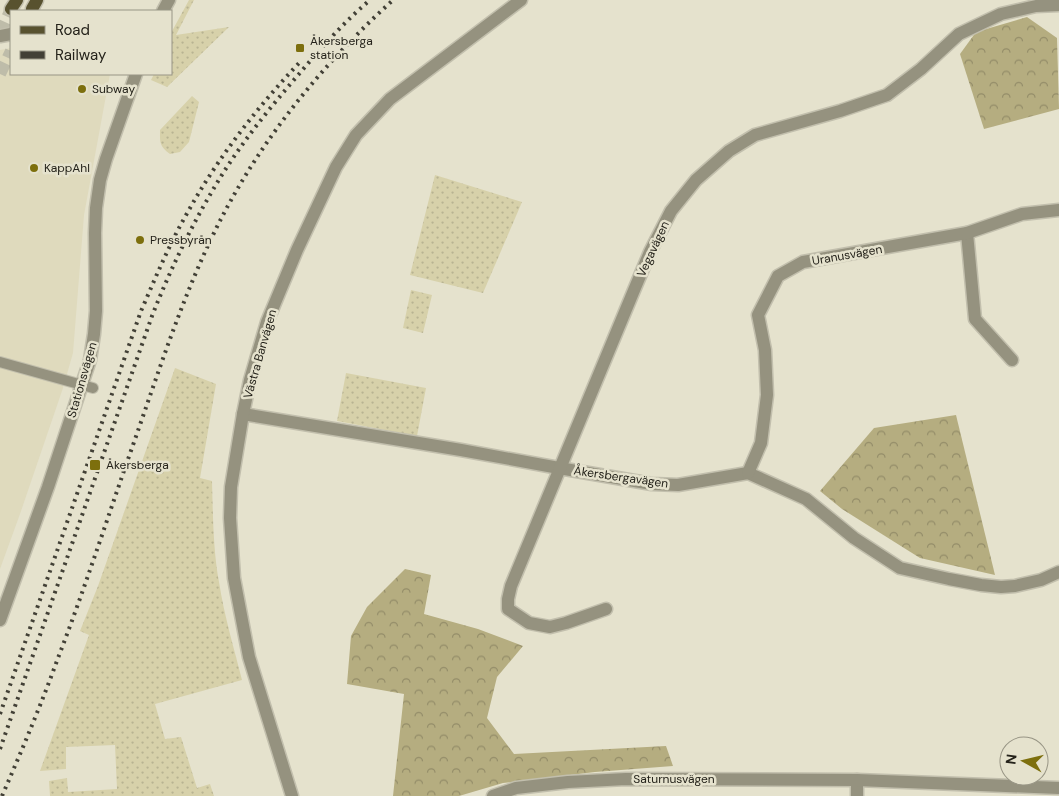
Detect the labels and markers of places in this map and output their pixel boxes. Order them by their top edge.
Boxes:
place label: Åkersberga station [310,33,373,63]
marker: Åkersberga station [294,42,306,54]
place label: Subway [92,81,135,97]
marker: Subway [76,83,88,95]
place label: KappAhl [44,160,90,176]
marker: KappAhl [28,162,40,174]
place label: Pressbyrån [150,232,212,248]
marker: Pressbyrån [134,234,146,246]
place label: Åkersberga [106,457,169,473]
marker: Åkersberga [88,458,102,472]

